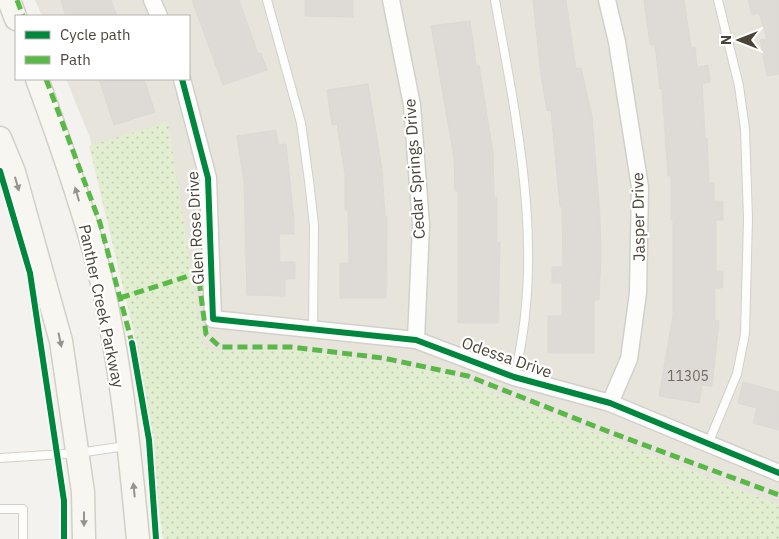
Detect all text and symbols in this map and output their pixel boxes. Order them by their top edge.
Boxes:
legend [15,15,190,80]
north arrow [714,15,764,65]
text: Cycle path [60,25,131,44]
text: N [717,35,735,45]
text: Path [60,50,91,69]
street label: Cedar Springs Drive [399,98,429,240]
street label: Glen Rose Drive [182,171,208,285]
street label: Jasper Drive [627,172,649,262]
one-way arrow [13,176,21,191]
one-way arrow [72,186,80,201]
street label: Panther Creek Parkway [75,222,129,390]
street label: Odessa Drive [459,332,555,382]
one-way arrow [56,333,64,348]
house number: 11305 [667,367,709,385]
one-way arrow [129,482,137,498]
one-way arrow [80,511,88,527]

